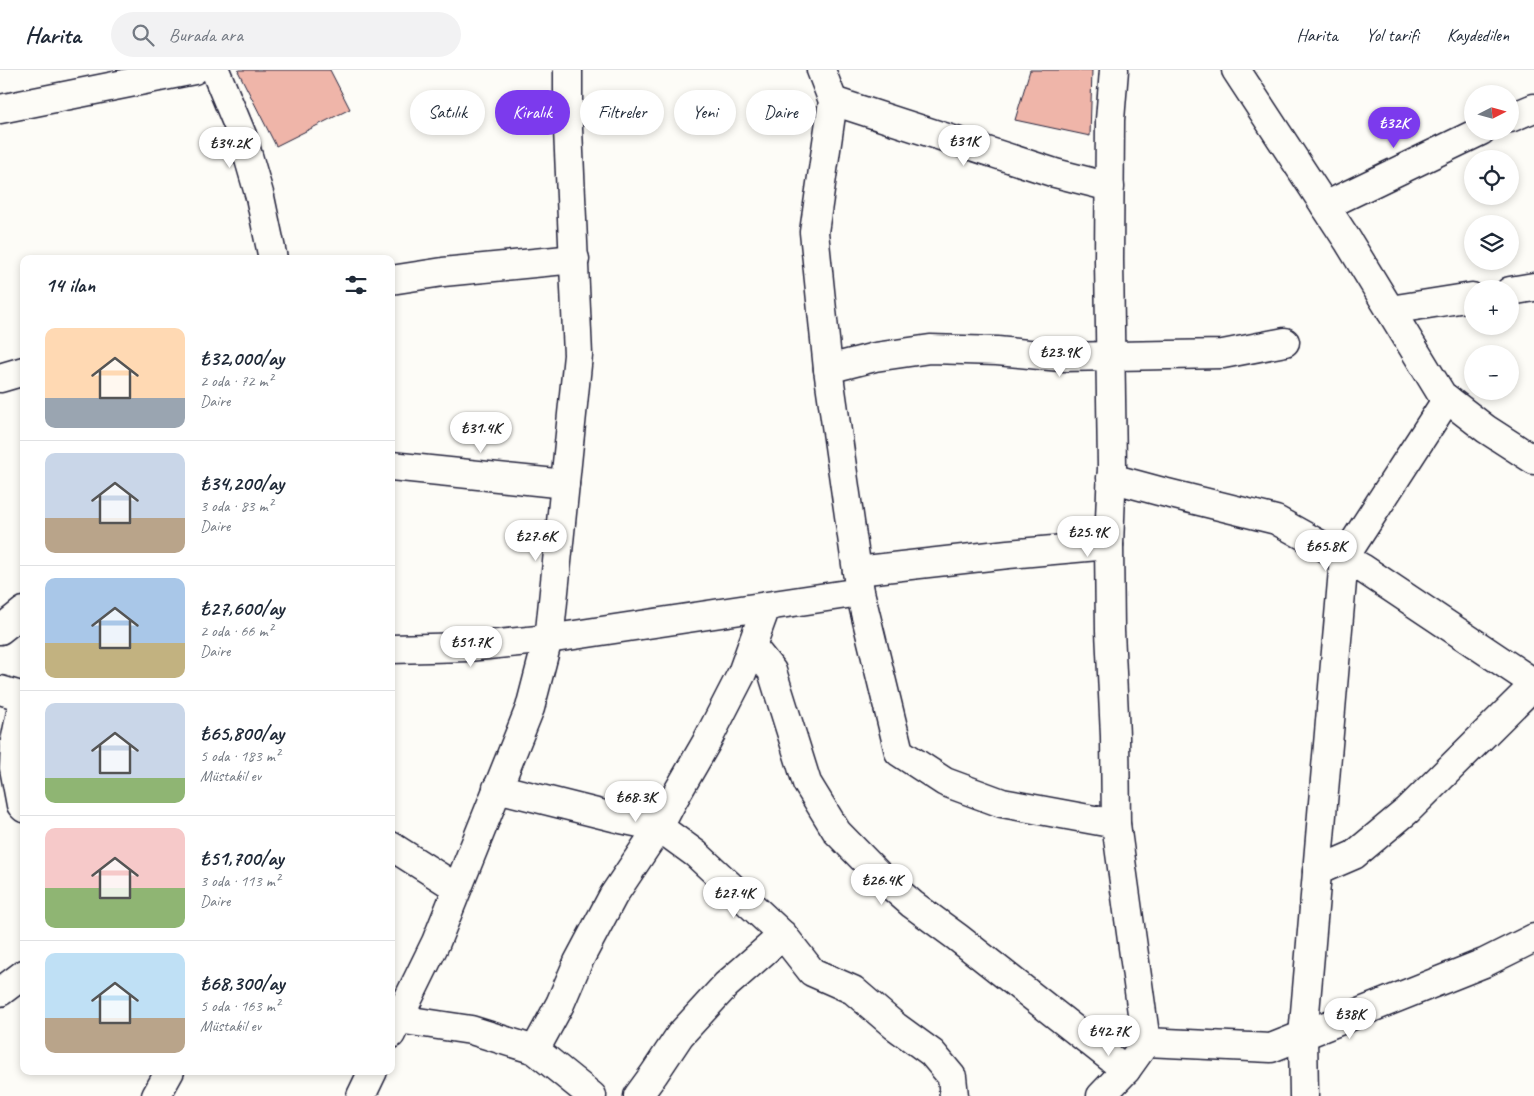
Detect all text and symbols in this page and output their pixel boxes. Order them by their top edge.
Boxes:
search box [111,12,461,57]
text: Harita [25,20,81,50]
icon: search [129,21,157,49]
text: Burada ara [169,23,243,47]
text: Harita [1297,24,1338,46]
text: Yol tarifi [1366,24,1419,46]
text: Kaydedilen [1447,24,1509,46]
north arrow [1464,85,1519,140]
map controls [1464,85,1519,400]
chip: Satılık [410,90,485,135]
chip: Kiralık [495,90,570,135]
chip: Filtreler [580,90,664,135]
chip: Yeni [674,90,736,135]
chip: Daire [746,90,816,135]
pin: ₺32K [1364,106,1424,149]
text: ₺32K [1379,113,1409,133]
pin: ₺31K [934,124,994,167]
pin: ₺34.2K [189,126,271,169]
text: ₺31K [949,131,979,151]
text: ₺34.2K [210,133,250,153]
button: locate [1464,150,1519,205]
button: layers [1464,215,1519,270]
icon: filters [342,271,370,299]
text: 14 ilan [45,272,95,298]
button: + [1464,280,1519,335]
pin: ₺23.9K [1019,336,1101,378]
text: ₺23.9K [1040,342,1080,362]
text: ₺32,000/ay [200,345,284,371]
button: − [1464,345,1519,400]
icon: home [85,348,145,408]
text: 2 oda · 72 m² [200,371,273,391]
text: Daire [200,391,230,411]
pin: ₺31.4K [440,412,522,454]
text: ₺31.4K [461,418,501,438]
text: ₺34,200/ay [200,470,284,496]
icon: home [85,473,145,533]
text: 3 oda · 83 m² [200,496,273,516]
text: Daire [200,516,230,536]
pin: ₺25.9K [1047,516,1129,558]
pin: ₺27.6K [495,520,577,562]
text: ₺25.9K [1068,522,1108,542]
text: ₺27.6K [516,526,556,546]
pin: ₺65.8K [1285,530,1367,572]
text: ₺65.8K [1306,536,1346,556]
text: ₺27,600/ay [200,595,284,621]
icon: home [85,598,145,658]
text: 2 oda · 66 m² [200,621,273,641]
pin: ₺51.7K [430,626,512,668]
text: ₺51.7K [451,632,491,652]
text: Daire [200,641,230,661]
text: ₺65,800/ay [200,720,284,746]
icon: home [85,723,145,783]
text: 5 oda · 183 m² [200,746,280,766]
text: Müstakil ev [200,766,261,786]
pin: ₺68.3K [595,780,677,823]
text: ₺68.3K [616,787,656,807]
text: ₺51,700/ay [200,845,283,871]
icon: home [85,848,145,908]
pin: ₺26.4K [841,864,923,906]
text: ₺26.4K [862,870,902,890]
text: 3 oda · 113 m² [200,871,280,891]
pin: ₺27.4K [693,876,775,919]
text: ₺27.4K [714,883,754,903]
text: Daire [200,891,230,911]
text: ₺68,300/ay [200,970,284,996]
icon: home [85,973,145,1033]
text: 5 oda · 163 m² [200,996,280,1016]
pin: ₺38K [1320,998,1380,1040]
text: ₺38K [1335,1004,1365,1024]
pin: ₺42.7K [1068,1014,1150,1057]
text: Müstakil ev [200,1016,261,1036]
text: ₺42.7K [1089,1021,1129,1041]

